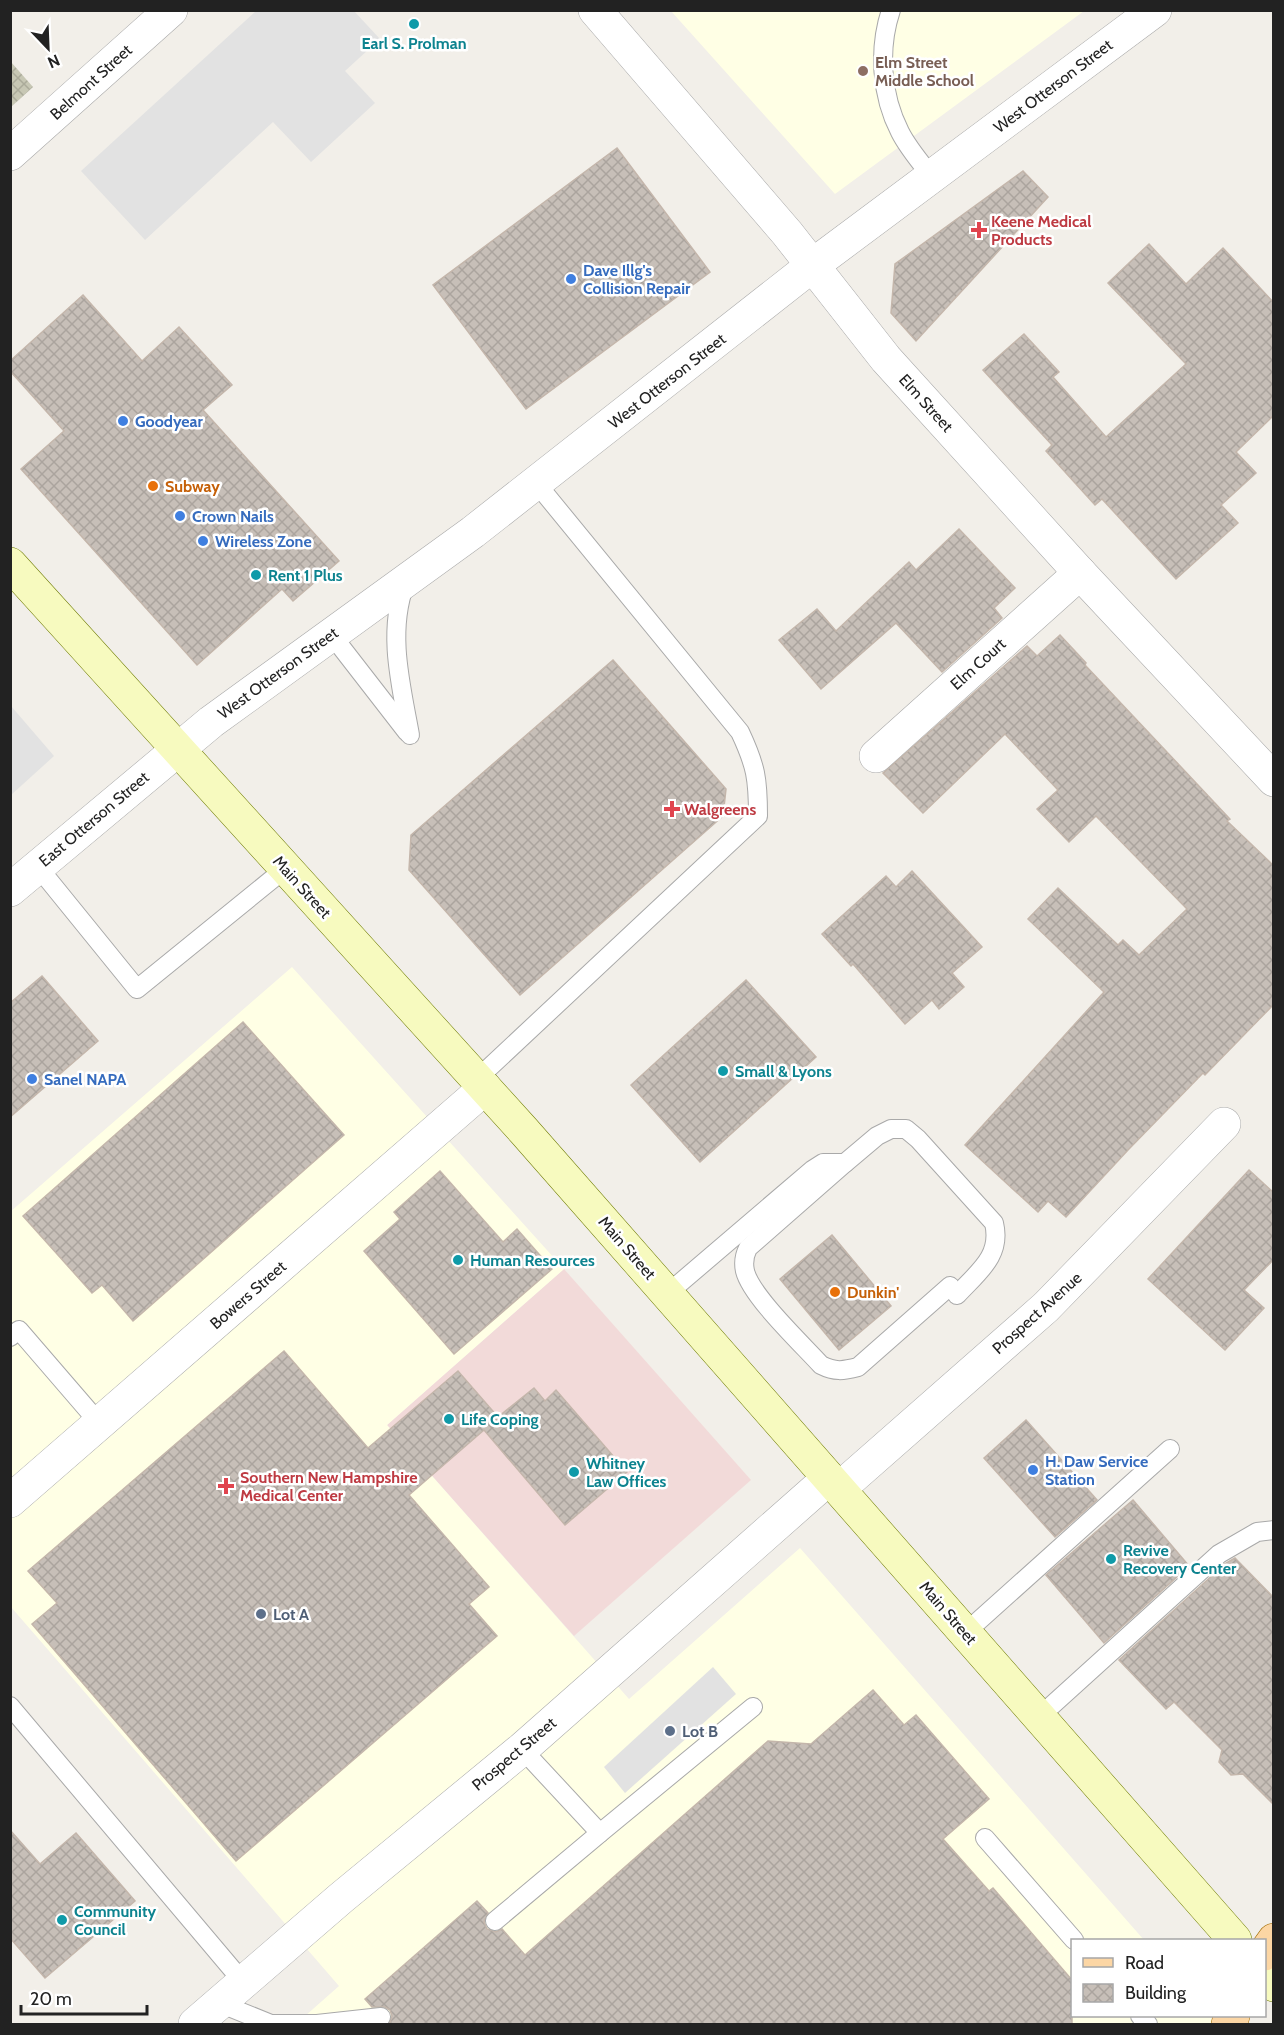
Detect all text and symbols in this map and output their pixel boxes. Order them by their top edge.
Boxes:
marker: Earl S. Prolman [407,17,421,31]
north arrow [18,18,78,78]
place label: Earl S. Prolman [361,34,467,53]
street label: West Otterson Street [990,35,1117,137]
street label: Belmont Street [46,40,136,124]
text: N [45,50,63,72]
place label: Elm Street Middle School [875,53,974,90]
marker: Elm Street Middle School [856,64,870,78]
place label: Keene Medical Products [991,212,1091,249]
marker: Keene Medical Products [972,223,986,237]
place label: Dave Illg's Collision Repair [583,261,691,298]
marker: Dave Illg's Collision Repair [564,272,578,286]
street label: West Otterson Street [605,329,730,433]
street label: Elm Street [895,370,957,436]
place label: Goodyear [135,412,204,431]
marker: Goodyear [116,414,130,428]
place label: Subway [165,477,220,496]
marker: Subway [146,479,160,493]
place label: Crown Nails [192,507,274,526]
marker: Crown Nails [173,509,187,523]
place label: Wireless Zone [215,532,312,551]
marker: Wireless Zone [196,534,210,548]
place label: Rent 1 Plus [268,566,343,585]
marker: Rent 1 Plus [249,568,263,582]
street label: West Otterson Street [214,623,342,723]
street label: Elm Court [947,634,1010,694]
street label: East Otterson Street [35,767,153,870]
place label: Walgreens [684,800,756,819]
marker: Walgreens [665,802,679,816]
street label: Main Street [269,852,335,923]
place label: Small & Lyons [735,1062,832,1081]
marker: Small & Lyons [716,1064,730,1078]
place label: Sanel NAPA [44,1070,126,1089]
marker: Sanel NAPA [25,1072,39,1086]
street label: Main Street [594,1212,660,1284]
place label: Human Resources [470,1251,595,1270]
marker: Human Resources [451,1253,465,1267]
street label: Bowers Street [206,1256,290,1333]
street label: Prospect Avenue [989,1268,1085,1358]
place label: Dunkin' [847,1283,899,1302]
marker: Dunkin' [828,1285,842,1299]
place label: Life Coping [461,1410,539,1429]
marker: Life Coping [442,1412,456,1426]
place label: H. Daw Service Station [1045,1452,1148,1489]
place label: Whitney Law Offices [586,1454,666,1491]
marker: H. Daw Service Station [1026,1463,1040,1477]
marker: Whitney Law Offices [567,1465,581,1479]
place label: Southern New Hampshire Medical Center [240,1468,417,1505]
marker: Southern New Hampshire Medical Center [217,1477,235,1495]
place label: Revive Recovery Center [1123,1541,1237,1578]
marker: Revive Recovery Center [1104,1552,1118,1566]
street label: Main Street [915,1577,981,1649]
place label: Lot A [273,1605,309,1624]
marker: Lot A [254,1607,268,1621]
street label: Prospect Street [468,1713,560,1795]
place label: Lot B [682,1722,718,1741]
marker: Lot B [663,1724,677,1738]
place label: Community Council [74,1902,156,1939]
marker: Community Council [55,1913,69,1927]
legend [1071,1939,1266,2017]
text: Road [1125,1952,1164,1974]
scale bar [21,1978,147,2016]
text: Building [1125,1982,1187,2004]
text: 20 m [30,1988,72,2010]

